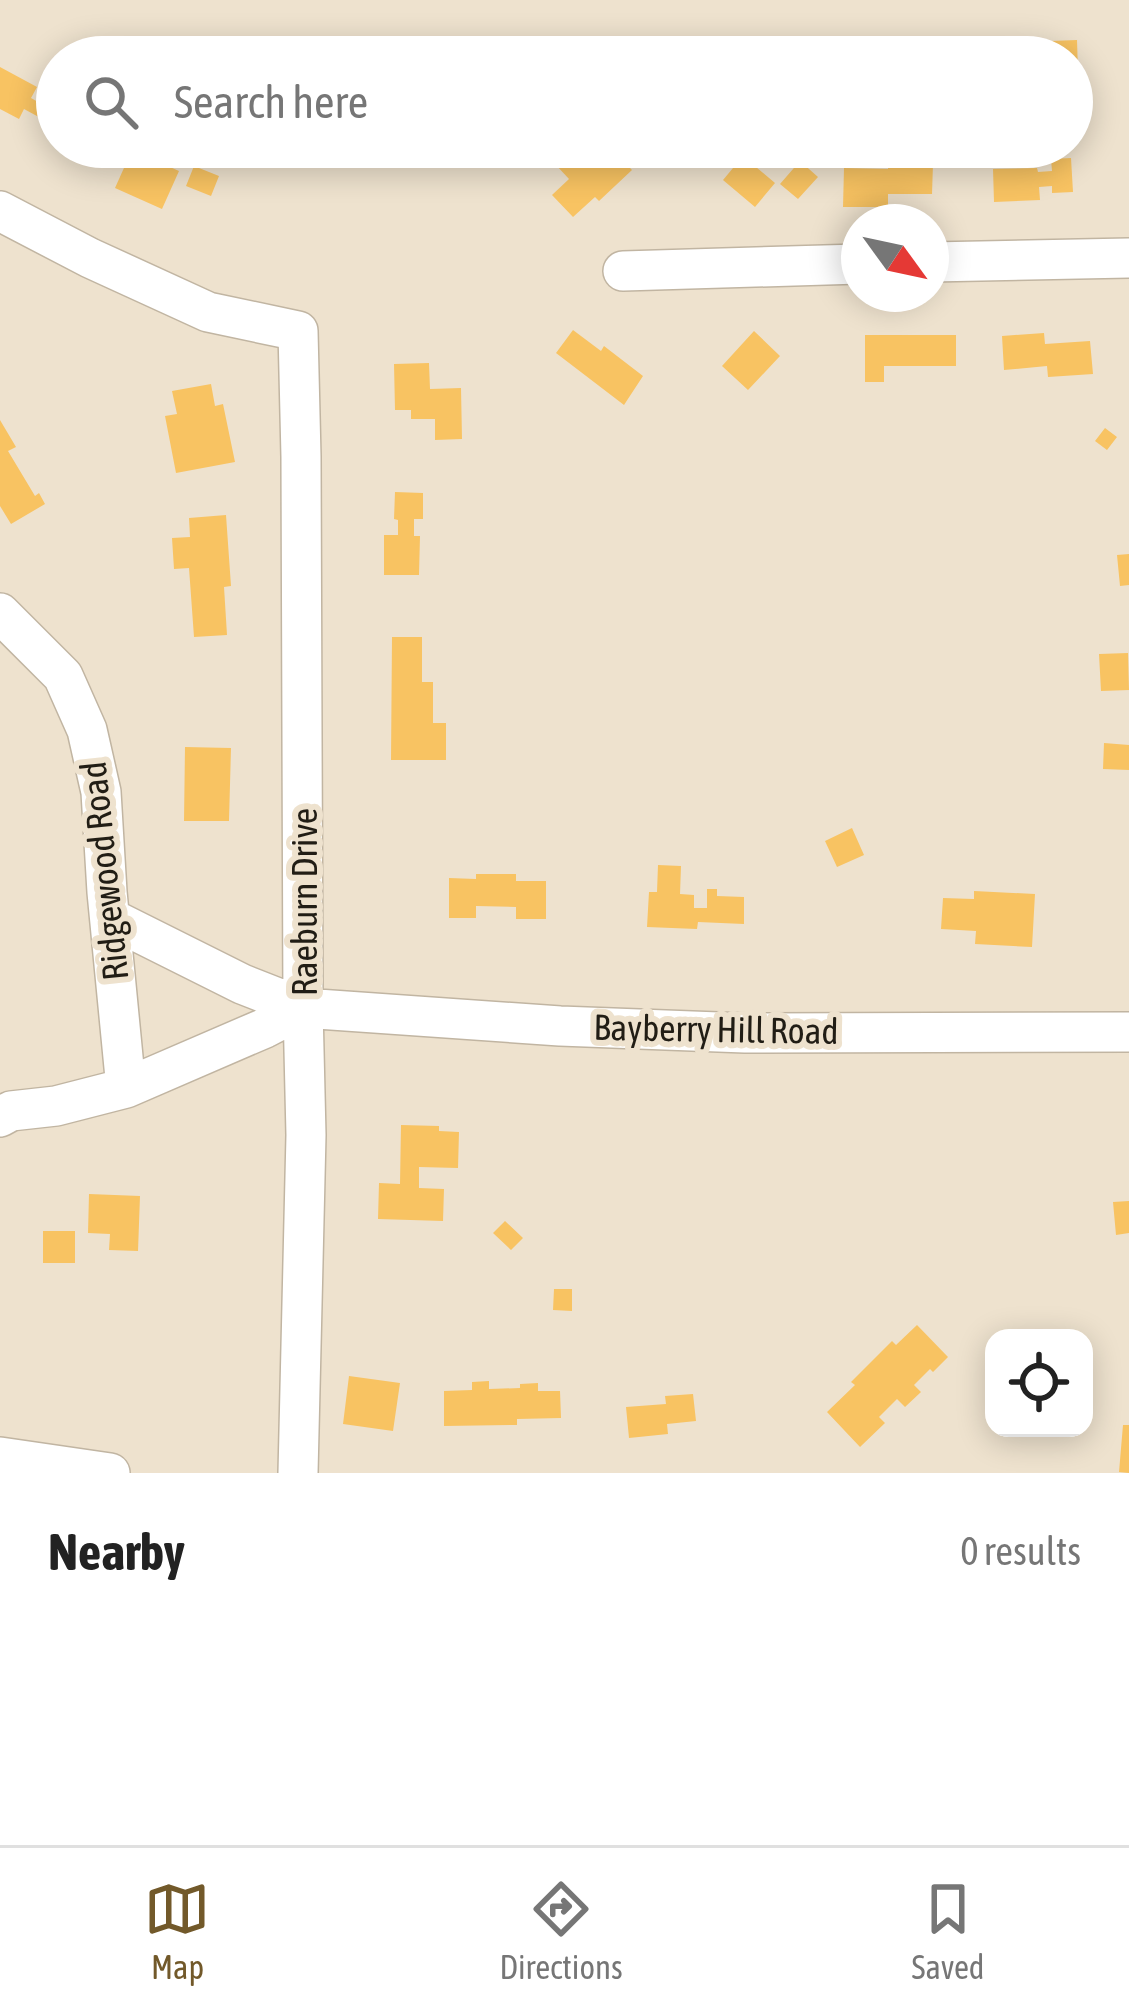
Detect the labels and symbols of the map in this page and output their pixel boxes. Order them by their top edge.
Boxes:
north arrow [841,204,949,312]
street label: Ridgewood Road [72,760,136,982]
street label: Raeburn Drive [283,808,325,996]
street label: Bayberry Hill Road [593,1006,839,1052]

